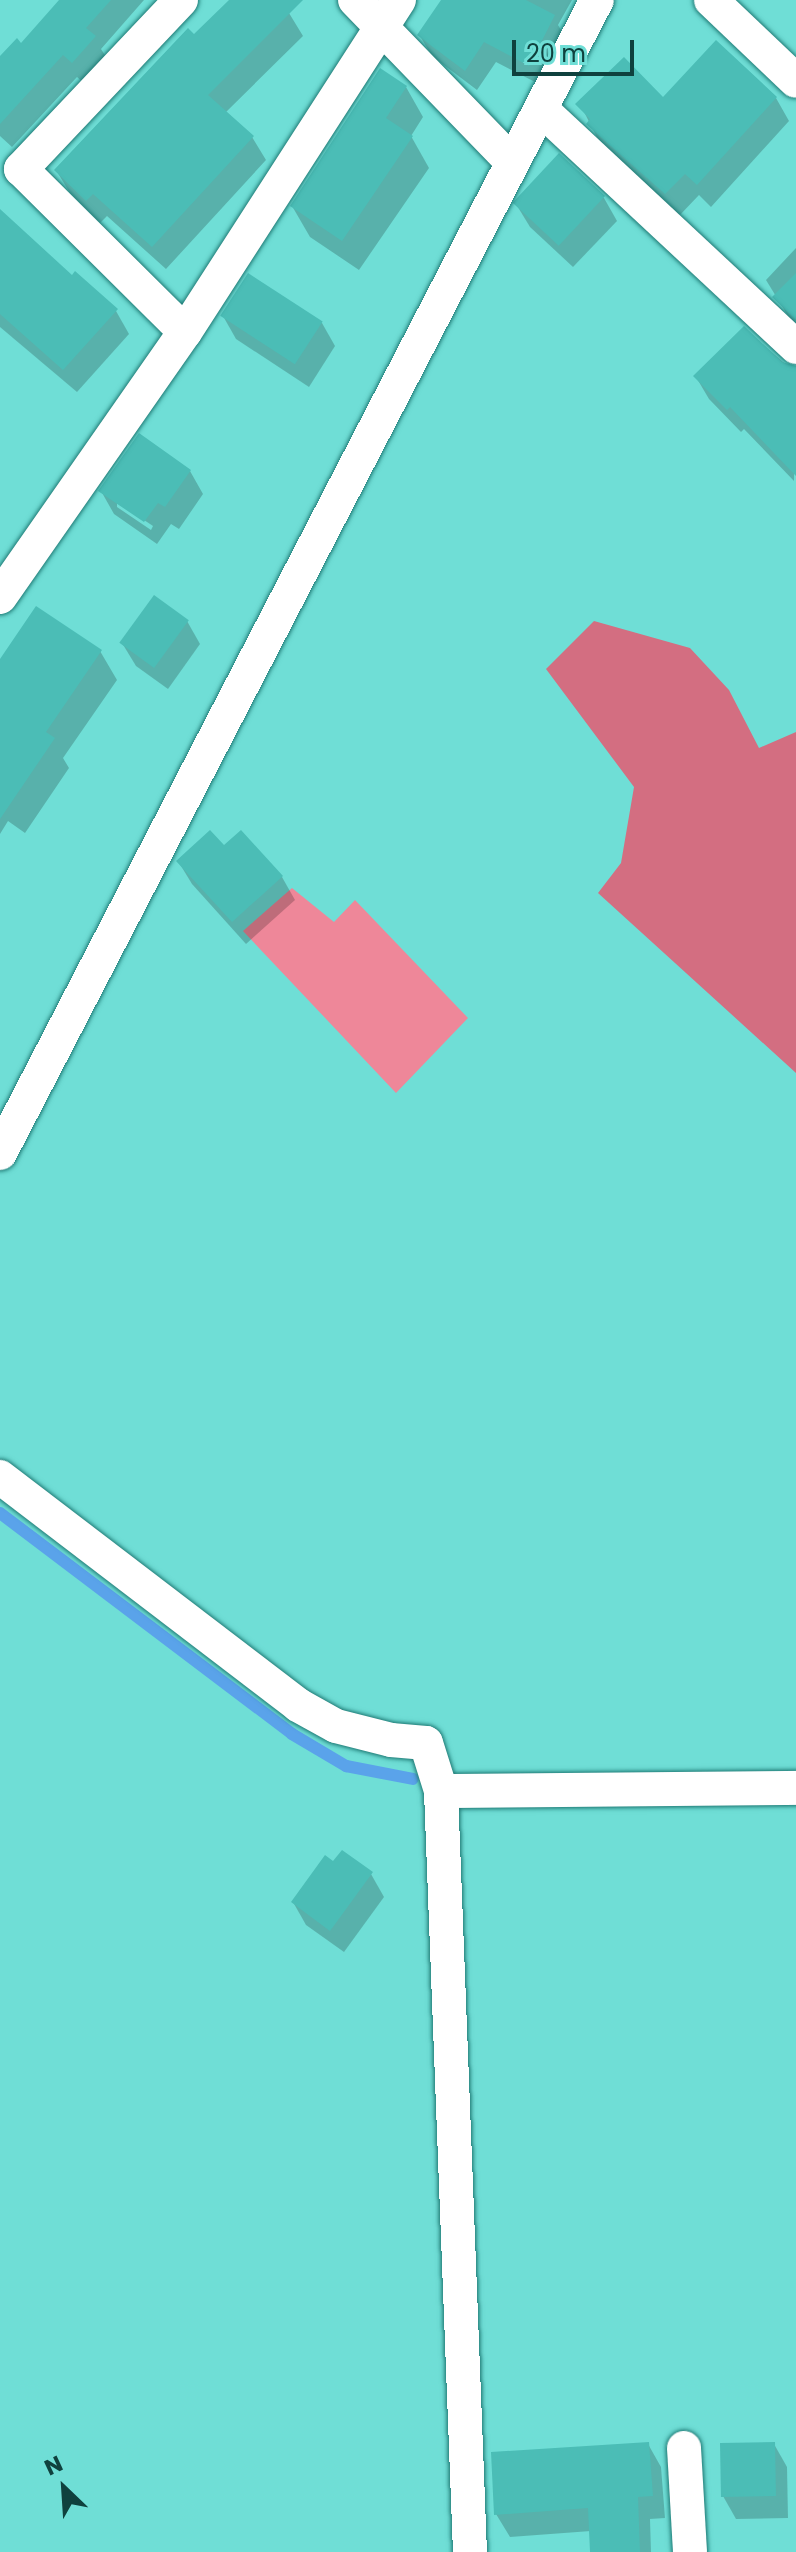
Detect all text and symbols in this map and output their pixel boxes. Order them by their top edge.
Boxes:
scale bar [516,24,638,74]
text: 20 m [526,37,586,70]
north arrow [24,2448,104,2528]
text: N [40,2448,68,2483]

